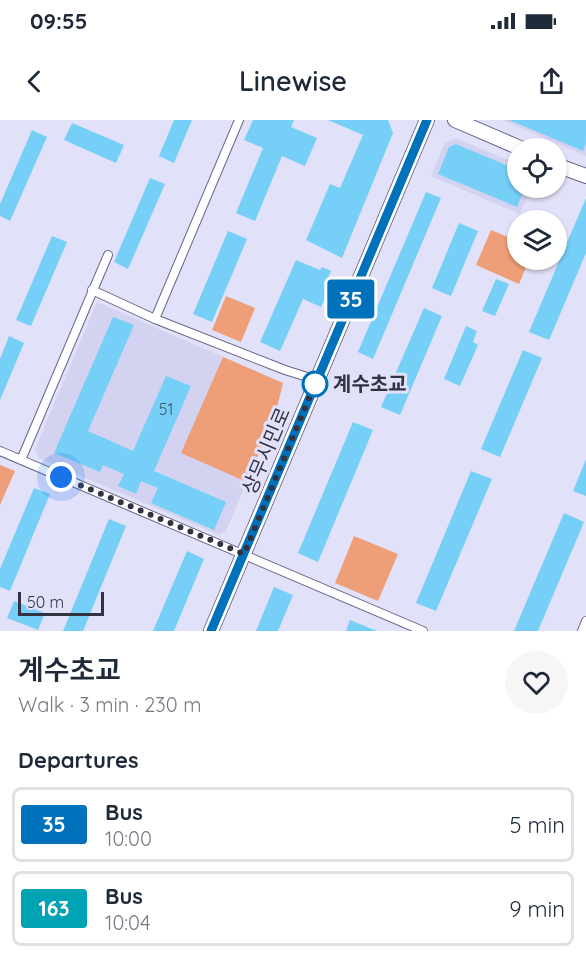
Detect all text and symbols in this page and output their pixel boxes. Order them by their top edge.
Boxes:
text: 09:55 [30,7,87,35]
text: Linewise [239,64,347,98]
icon: back [18,65,51,98]
icon: share [535,65,568,98]
map controls [507,138,567,270]
button: locate [507,138,567,198]
button: layers [507,210,567,270]
line badge: 35 [324,280,378,318]
text: 35 [339,286,363,312]
marker: 계수초교 [302,371,328,397]
place label: 계수초교 [333,371,407,396]
house number: 51 [159,399,173,419]
street label: 상무시민로 [236,404,295,498]
your location [46,462,76,492]
scale bar [18,589,104,616]
text: 50 m [27,592,64,612]
button: heart [505,651,568,714]
text: 계수초교 [18,652,121,687]
text: Walk · 3 min · 230 m [18,692,201,717]
text: Departures [18,746,139,774]
text: Bus [105,798,143,826]
text: 35 [42,811,66,837]
text: 5 min [510,811,565,839]
text: 10:00 [105,826,152,851]
text: Bus [105,882,143,910]
text: 163 [38,895,70,921]
text: 9 min [509,895,565,923]
text: 10:04 [105,910,150,935]

